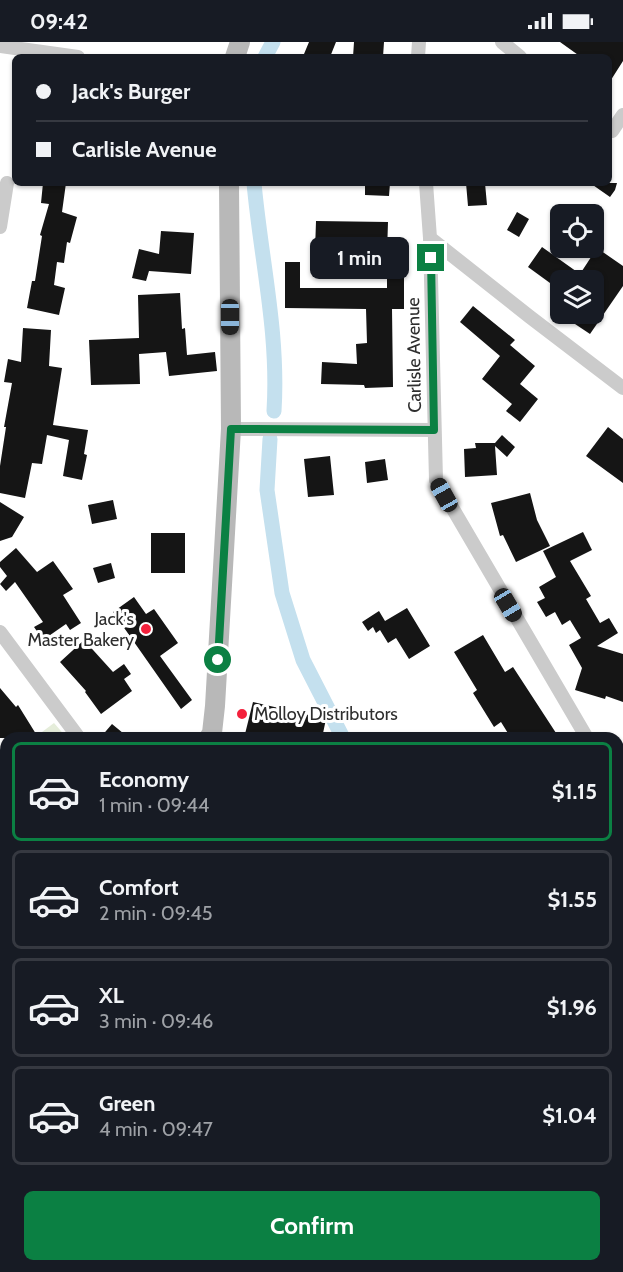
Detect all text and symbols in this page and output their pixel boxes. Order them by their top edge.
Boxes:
text: 09:42 [30,8,88,35]
text: Jack's Burger [72,78,190,105]
text: Carlisle Avenue [72,136,217,163]
map controls [550,204,604,324]
button: locate [550,204,604,258]
callout: 1 min [311,237,410,279]
route end [417,244,444,271]
text: 1 min [337,246,382,270]
button: layers [550,270,604,324]
street label: Carlisle Avenue [402,297,426,413]
car [221,299,239,335]
car [427,475,461,515]
car [491,585,525,625]
place label: Jack's Master Bakery [27,608,134,651]
marker: Jack's Master Bakery [139,622,153,636]
route start [204,646,231,673]
place label: Molloy Distributors [254,703,398,725]
marker: Molloy Distributors [235,707,249,721]
icon: car [27,765,81,819]
text: Economy [99,766,189,793]
text: $1.15 [552,778,597,805]
text: 1 min · 09:44 [99,793,209,817]
icon: car [27,873,81,927]
text: Comfort [99,874,178,901]
text: $1.55 [548,886,597,913]
text: 2 min · 09:45 [99,901,213,925]
icon: car [27,981,81,1035]
text: XL [99,982,124,1009]
text: $1.96 [547,994,597,1021]
text: 3 min · 09:46 [99,1009,213,1033]
icon: car [27,1089,81,1143]
text: Green [99,1090,155,1117]
text: $1.04 [542,1102,597,1129]
text: 4 min · 09:47 [99,1117,213,1141]
button: Confirm [24,1191,600,1260]

